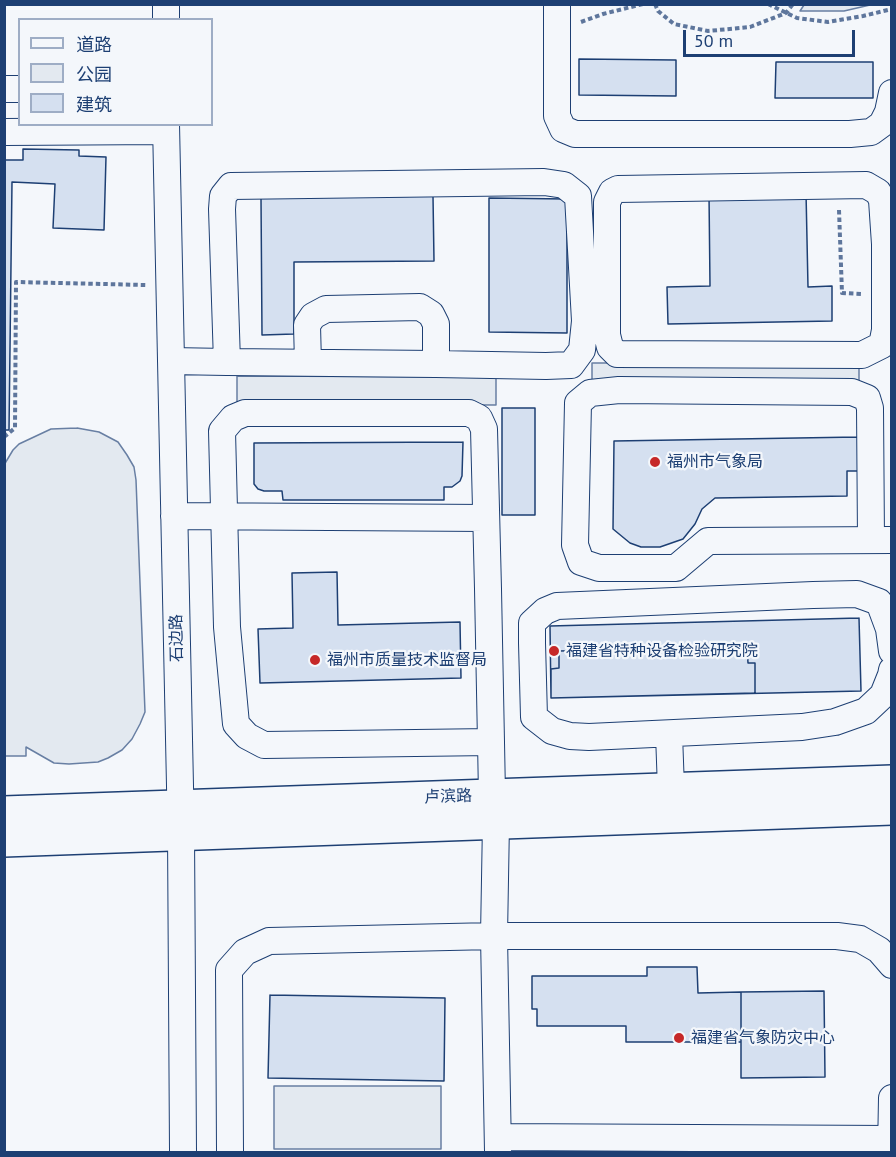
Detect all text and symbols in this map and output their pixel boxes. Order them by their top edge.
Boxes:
legend [18,18,213,126]
scale bar [686,18,858,56]
text: 50 m [694,29,733,52]
text: 道路 [76,33,112,56]
text: 公园 [76,63,112,86]
text: 建筑 [76,93,112,116]
place label: 福州市气象局 [667,452,763,472]
marker: 福州市气象局 [648,455,662,469]
street label: 石边路 [167,614,187,662]
place label: 福建省特种设备检验研究院 [566,641,758,661]
marker: 福建省特种设备检验研究院 [547,644,561,658]
place label: 福州市质量技术监督局 [327,650,487,670]
marker: 福州市质量技术监督局 [308,653,322,667]
street label: 卢滨路 [424,787,472,807]
place label: 福建省气象防灾中心 [691,1028,835,1048]
marker: 福建省气象防灾中心 [672,1031,686,1045]

